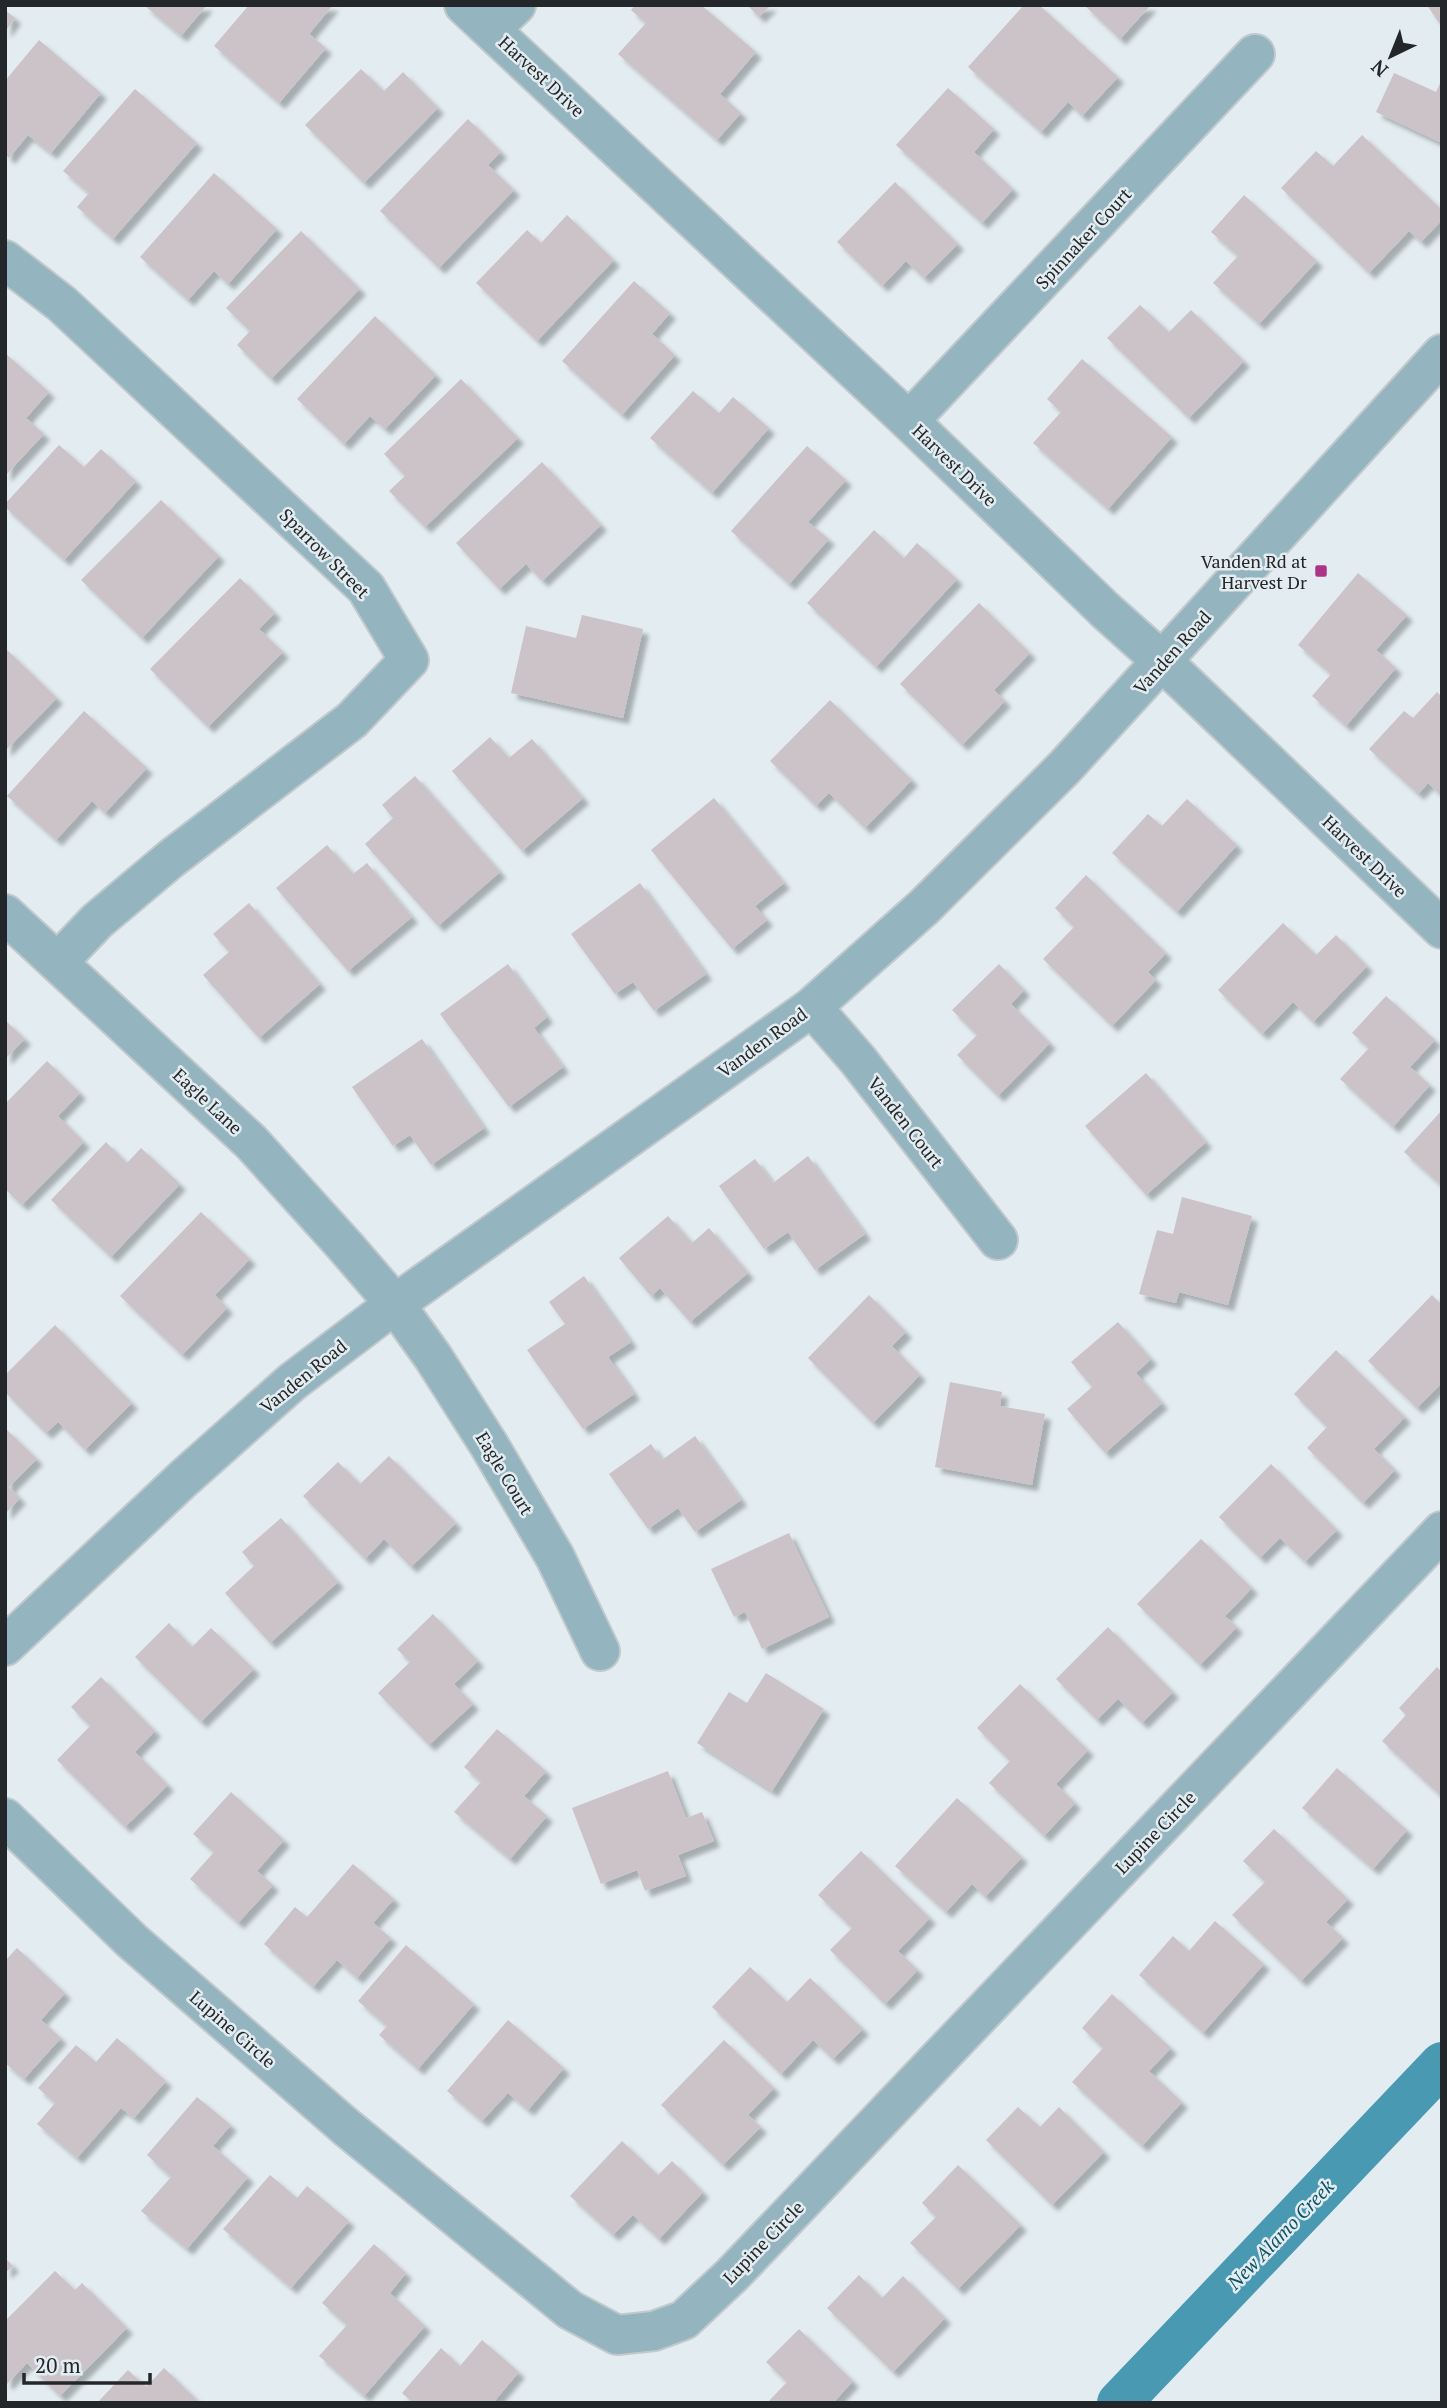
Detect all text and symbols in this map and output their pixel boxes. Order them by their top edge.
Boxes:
north arrow [1356,21,1426,91]
street label: Harvest Drive [494,30,590,122]
text: N [1365,54,1393,83]
street label: Spinnaker Court [1030,182,1136,294]
street label: Harvest Drive [907,418,1003,512]
street label: Sparrow Street [275,503,375,603]
place label: Vanden Rd at Harvest Dr [1201,549,1307,594]
marker: Vanden Rd at Harvest Dr [1313,563,1329,579]
street label: Vanden Road [1128,605,1216,699]
street label: Harvest Drive [1317,809,1413,903]
street label: Vanden Road [713,1001,811,1083]
street label: Eagle Lane [168,1063,248,1139]
street label: Vanden Court [863,1071,949,1173]
street label: Vanden Road [255,1334,351,1418]
street label: Eagle Court [471,1427,539,1519]
street label: Lupine Circle [1109,1785,1201,1879]
street label: Lupine Circle [185,1985,281,2073]
water label: New Alamo Creek [1221,2173,1339,2295]
street label: Lupine Circle [717,2195,809,2289]
scale bar [24,2342,150,2386]
text: 20 m [35,2351,81,2379]

